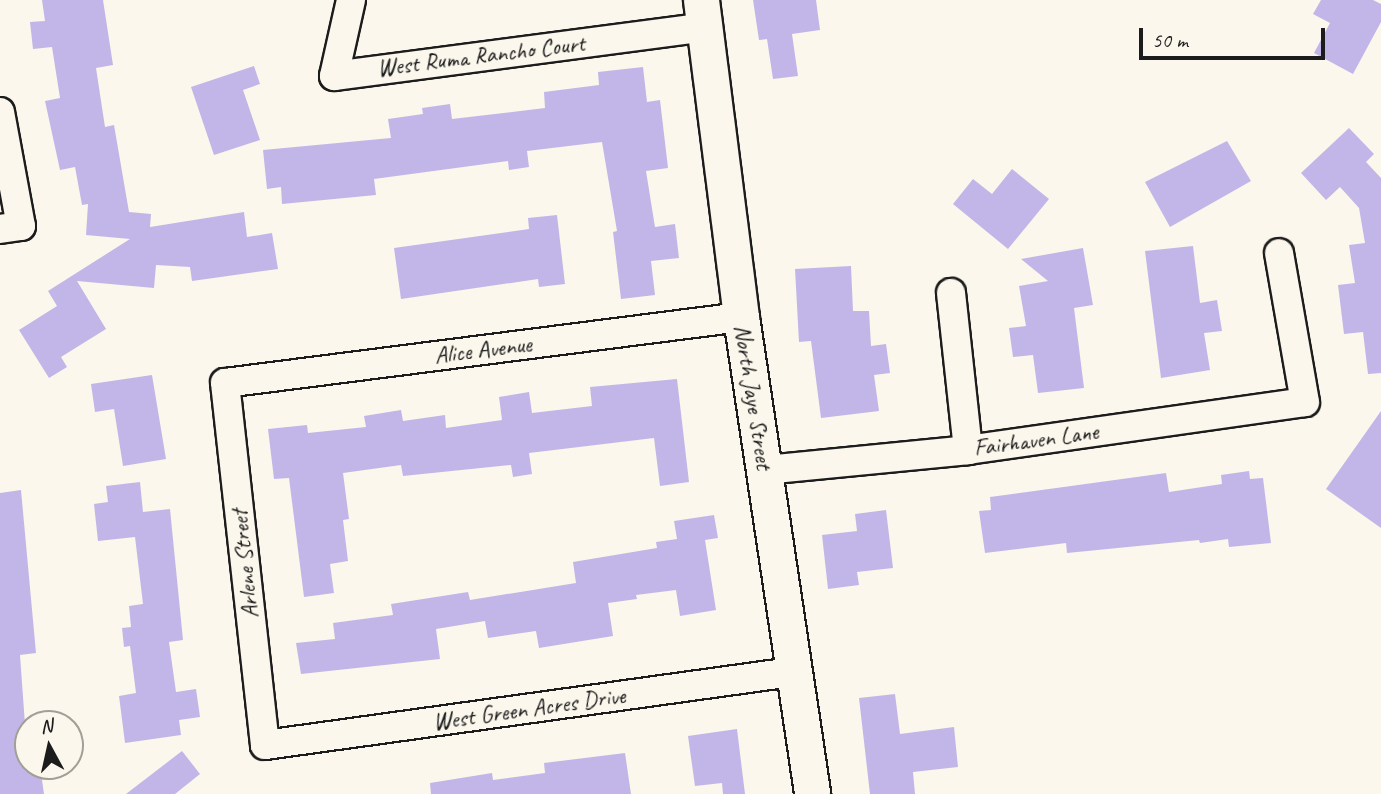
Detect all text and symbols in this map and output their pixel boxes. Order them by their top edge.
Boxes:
scale bar [1143,14,1328,58]
text: 50 m [1152,27,1188,53]
street label: West Ruma Rancho Court [375,29,587,83]
street label: North Jaye Street [727,322,779,472]
street label: Alice Avenue [433,330,533,370]
street label: Fairhaven Lane [972,417,1100,463]
street label: Arlene Street [225,508,265,620]
street label: West Green Acres Drive [431,681,627,737]
north arrow [14,710,84,780]
text: N [39,713,54,739]

